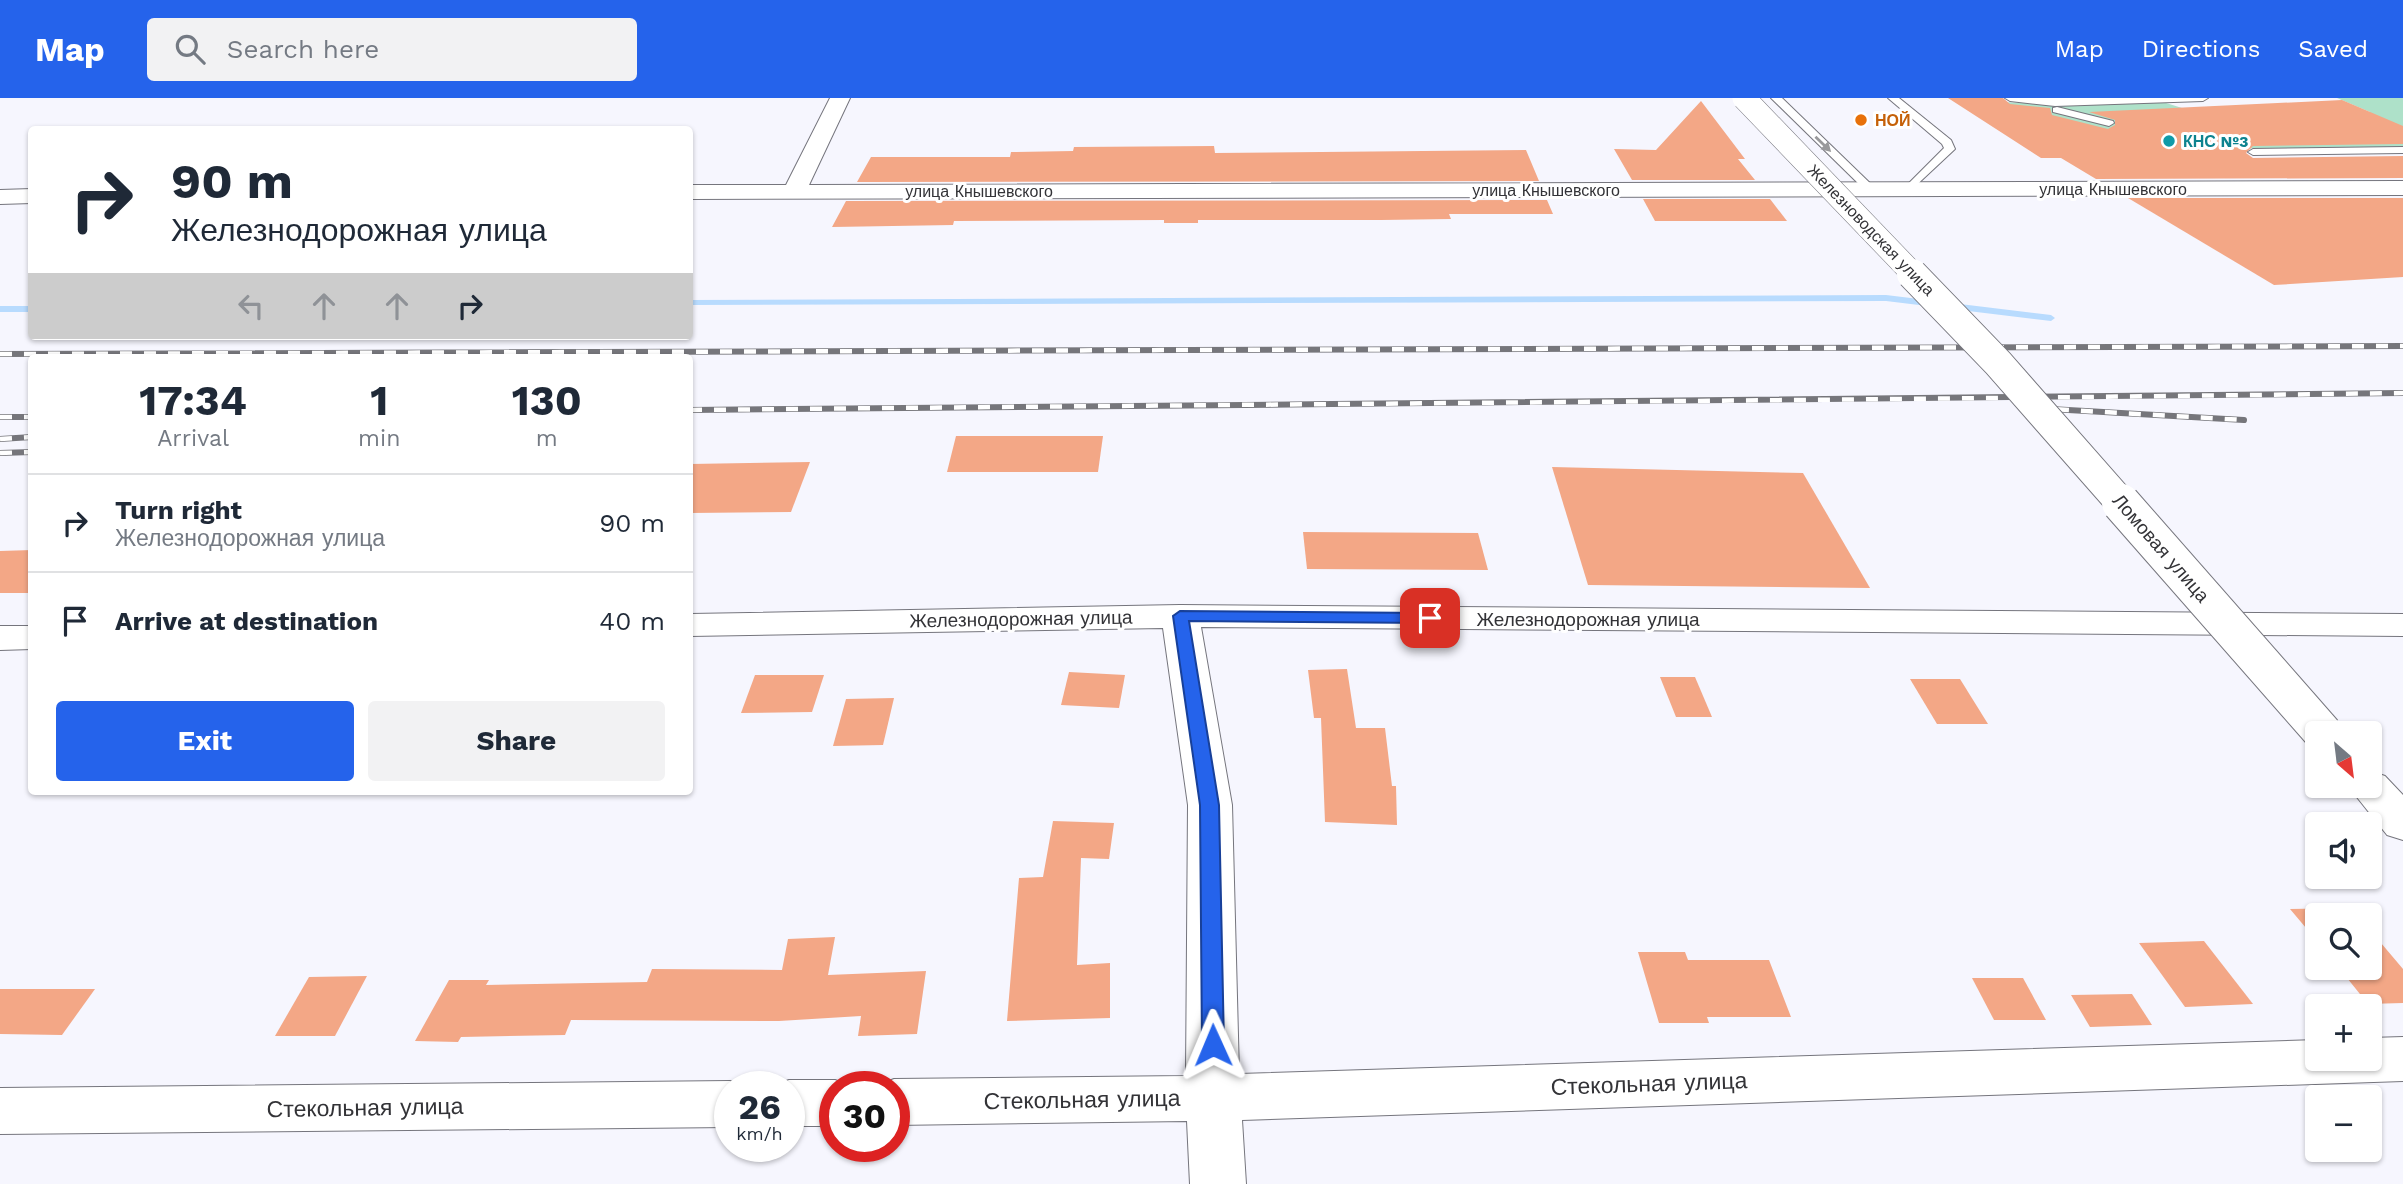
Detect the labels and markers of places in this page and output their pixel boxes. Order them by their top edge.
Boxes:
place label: НОЙ [1875,111,1911,130]
marker: НОЙ [1853,112,1869,128]
place label: КНС №3 [2183,132,2249,151]
marker: КНС №3 [2161,133,2177,149]
pin [1400,588,1460,648]

